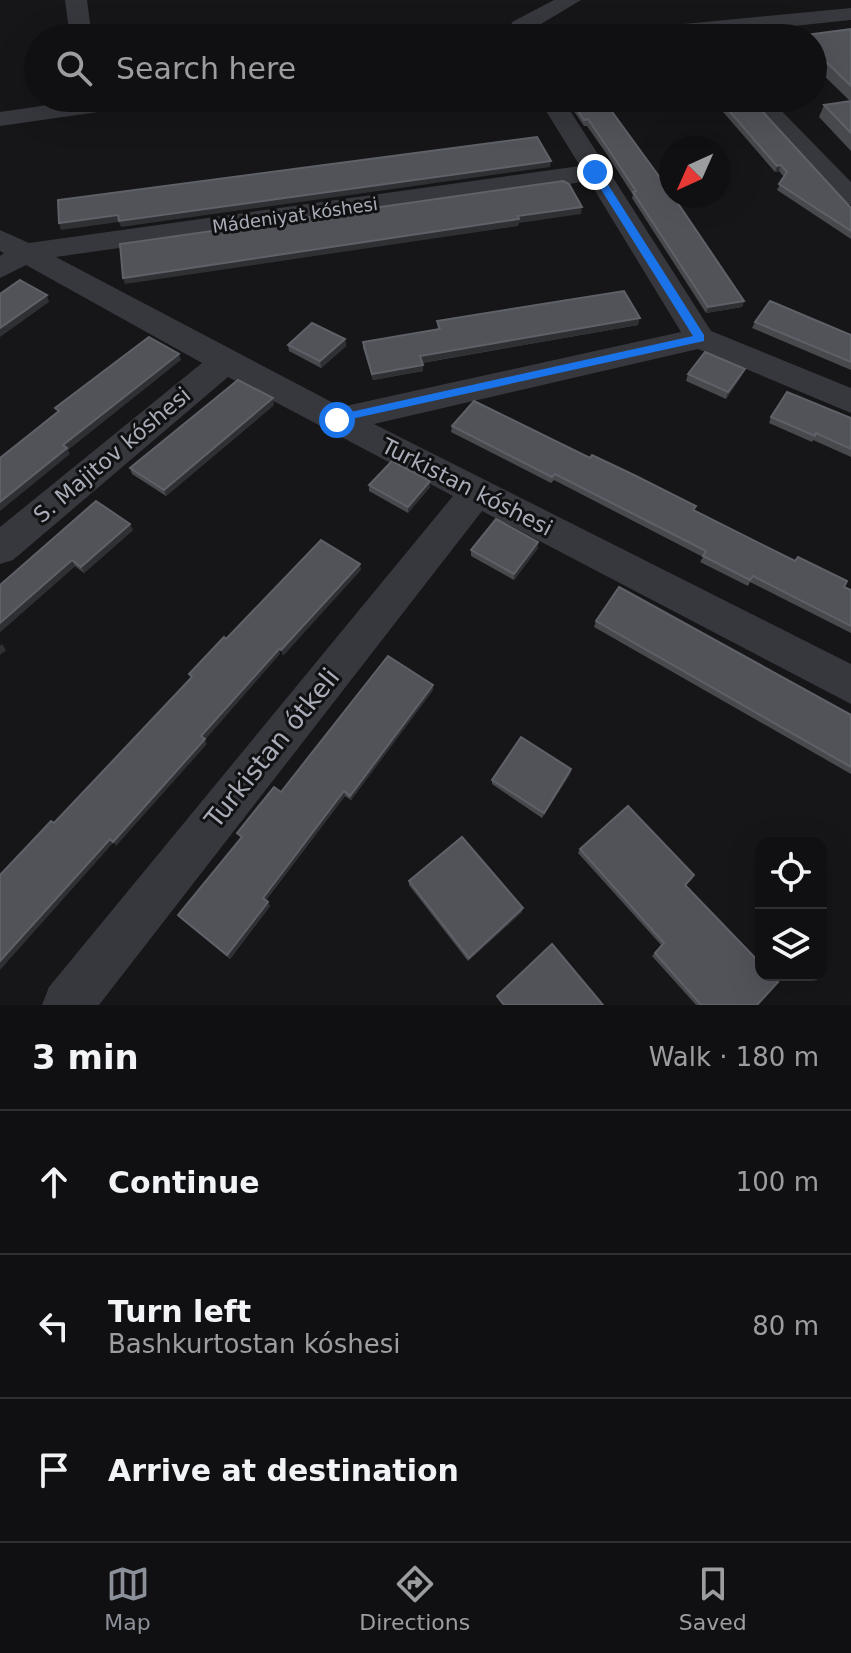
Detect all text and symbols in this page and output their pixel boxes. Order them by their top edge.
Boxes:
search box [24,24,827,112]
icon: search [52,46,96,90]
text: Search here [116,51,296,86]
north arrow [659,136,731,208]
route end [577,154,613,190]
street label: Mádeniyat kóshesi [211,193,379,237]
street label: S. Majitov kóshesi [29,382,195,528]
route start [319,402,355,438]
street label: Turkistan kóshesi [377,433,557,541]
street label: Turkistan ótkeli [198,662,345,835]
map controls [755,837,827,981]
button: locate [755,837,827,909]
button: layers [755,909,827,981]
text: 3 min [32,1037,139,1077]
text: Walk · 180 m [649,1042,819,1072]
icon: ahead [32,1160,76,1204]
text: Continue [108,1165,260,1200]
text: 100 m [736,1167,819,1197]
text: Turn left [108,1294,251,1329]
icon: left [32,1304,76,1348]
text: 80 m [752,1311,819,1341]
text: Bashkurtostan kóshesi [108,1329,401,1359]
icon: arrive [32,1448,76,1492]
text: Arrive at destination [108,1453,459,1488]
tab: Map [104,1562,151,1635]
tab: Directions [359,1562,470,1635]
tab: Saved [679,1562,747,1635]

